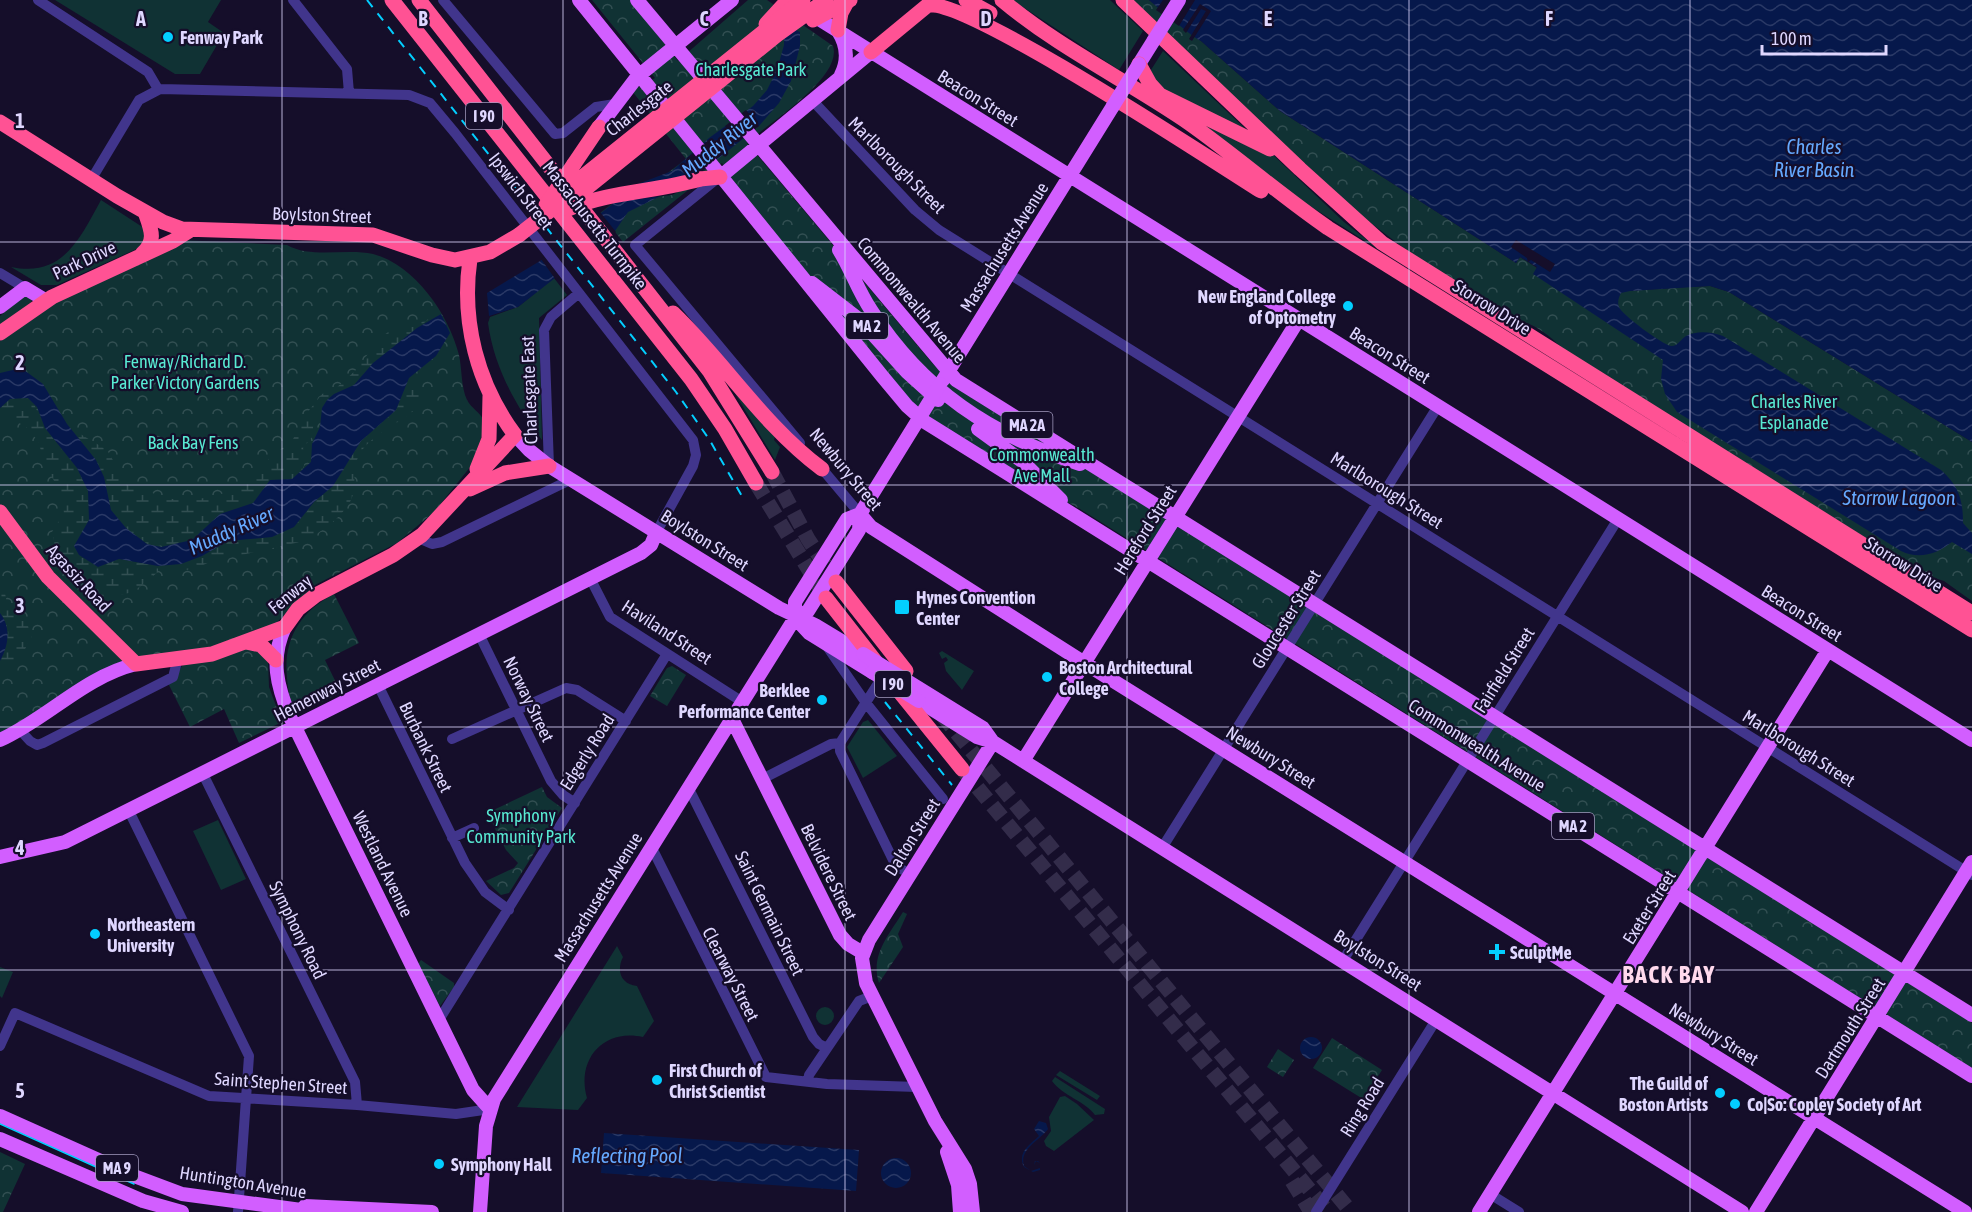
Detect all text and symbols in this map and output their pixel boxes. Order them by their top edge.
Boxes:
text: A [135,7,146,30]
text: B [418,7,428,30]
text: C [700,7,709,30]
text: D [980,7,992,30]
text: E [1264,7,1273,30]
text: F [1545,7,1553,30]
scale bar [1762,18,1886,56]
place label: Fenway Park [180,27,264,48]
text: 100 m [1771,28,1812,49]
marker: Fenway Park [161,30,175,44]
park label: Charlesgate Park [695,59,807,80]
street label: Beacon Street [934,65,1022,131]
street label: Charlesgate [602,76,676,140]
road number: I 90 [466,103,502,129]
water label: Muddy River [677,106,762,181]
text: 1 [15,109,25,132]
street label: Marlborough Street [844,112,950,218]
water label: Charles River Basin [1774,135,1855,181]
street label: Ipswich Street [484,148,558,234]
street label: Massachusetts Turnpike [538,156,652,294]
street label: Massachusetts Avenue [956,178,1052,316]
street label: Boylston Street [272,203,372,227]
street label: Commonwealth Avenue [853,233,971,367]
street label: Park Drive [49,236,119,284]
street label: Storrow Drive [1449,275,1535,339]
place label: New England College of Optometry [1198,286,1337,328]
marker: New England College of Optometry [1341,299,1355,313]
road number: MA 2 [846,313,888,339]
street label: Beacon Street [1346,322,1434,388]
street label: Charlesgate East [517,335,541,445]
text: 2 [15,351,25,374]
park label: Fenway/Richard D. Parker Victory Gardens [111,351,259,393]
park label: Charles River Esplanade [1751,391,1838,433]
road number: MA 2A [1002,412,1052,438]
street label: Newbury Street [805,423,887,515]
park label: Back Bay Fens [148,432,238,453]
park label: Commonwealth Ave Mall [989,444,1095,486]
street label: Marlborough Street [1327,447,1447,533]
street label: Hereford Street [1109,481,1181,579]
water label: Storrow Lagoon [1842,486,1956,509]
water label: Muddy River [185,501,278,559]
street label: Boylston Street [657,505,753,575]
street label: Storrow Drive [1861,532,1947,596]
street label: Agassiz Road [42,540,116,616]
street label: Gloucester Street [1247,566,1325,672]
street label: Fenway [264,570,316,618]
street label: Beacon Street [1758,580,1846,646]
place label: Hynes Convention Center [916,587,1036,629]
text: 3 [15,594,25,617]
street label: Haviland Street [618,595,716,669]
marker: Hynes Convention Center [893,598,911,616]
street label: Fairfield Street [1469,623,1539,717]
street label: Norway Street [499,653,559,745]
street label: Hemenway Street [270,654,384,726]
place label: Boston Architectural College [1059,657,1193,699]
marker: Boston Architectural College [1040,670,1054,684]
road number: I 90 [875,671,911,697]
place label: Berklee Performance Center [678,680,811,722]
marker: Berklee Performance Center [815,693,829,707]
street label: Commonwealth Avenue [1405,694,1549,796]
street label: Burbank Street [395,698,457,796]
street label: Marlborough Street [1739,705,1859,791]
street label: Edgerly Road [555,710,619,794]
street label: Newbury Street [1222,721,1320,793]
street label: Dalton Street [880,794,944,880]
park label: Symphony Community Park [466,805,576,847]
street label: Westland Avenue [348,808,418,920]
road number: MA 2 [1552,813,1594,839]
street label: Belvidere Street [797,820,861,924]
street label: Massachusetts Avenue [550,828,646,966]
text: 4 [14,836,25,859]
street label: Saint Germain Street [731,847,809,979]
street label: Exeter Street [1618,866,1680,948]
street label: Symphony Road [265,878,331,982]
place label: Northeastern University [107,914,196,956]
street label: Clearway Street [698,923,764,1025]
street label: Boylston Street [1330,925,1426,995]
marker: Northeastern University [88,927,102,941]
place label: SculptMe [1510,942,1572,963]
marker: SculptMe [1488,943,1506,961]
district label: BACK BAY [1622,961,1716,988]
street label: Dartmouth Street [1811,974,1889,1082]
street label: Newbury Street [1665,998,1763,1070]
place label: First Church of Christ Scientist [669,1060,766,1102]
street label: Saint Stephen Street [214,1068,348,1098]
marker: First Church of Christ Scientist [650,1073,664,1087]
street label: Ring Road [1335,1073,1389,1141]
place label: The Guild of Boston Artists [1619,1073,1709,1115]
text: 5 [15,1079,25,1102]
marker: The Guild of Boston Artists [1713,1086,1727,1100]
place label: Co|So: Copley Society of Art [1747,1094,1922,1115]
marker: Co|So: Copley Society of Art [1728,1097,1742,1111]
water label: Reflecting Pool [571,1144,683,1167]
place label: Symphony Hall [451,1154,552,1175]
road number: MA 9 [96,1155,138,1181]
marker: Symphony Hall [432,1157,446,1171]
street label: Huntington Avenue [178,1162,308,1202]

